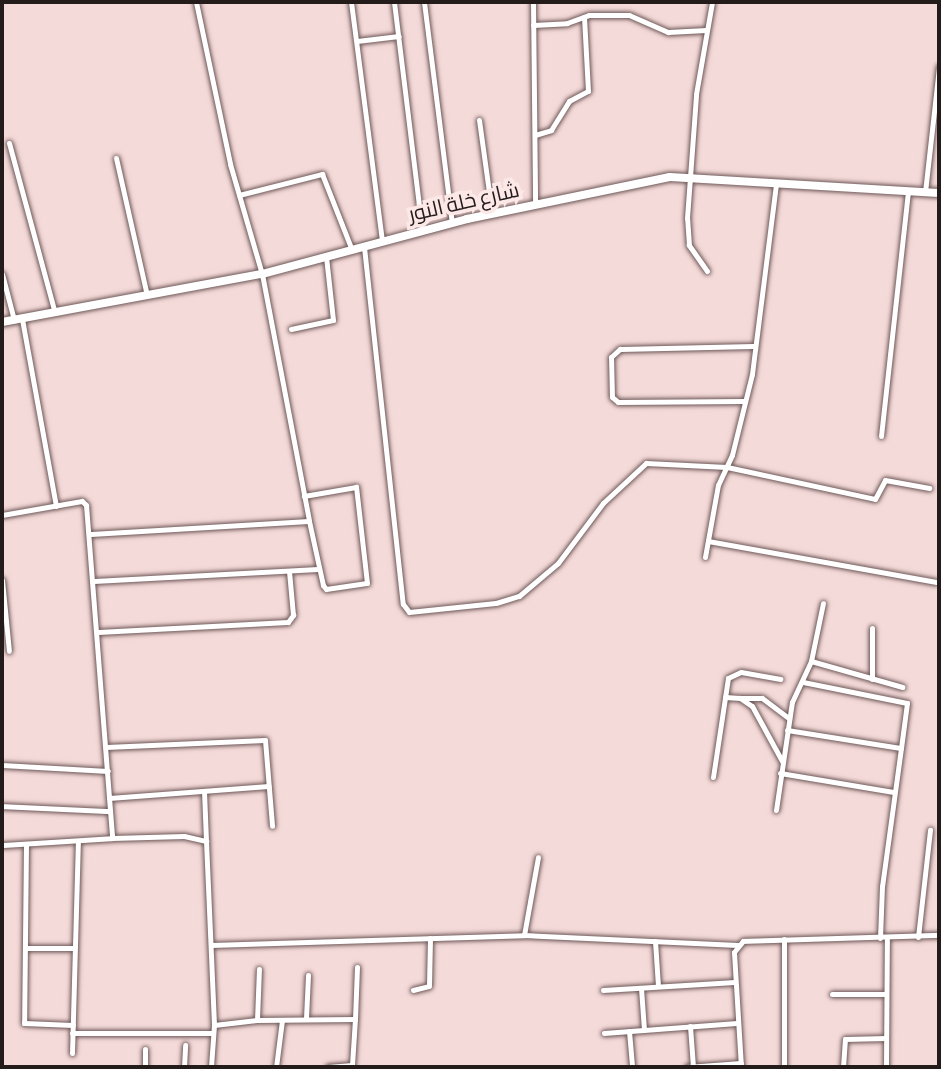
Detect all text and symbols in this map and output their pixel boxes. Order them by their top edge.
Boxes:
street label: شارع خلة النور [406,178,522,228]

